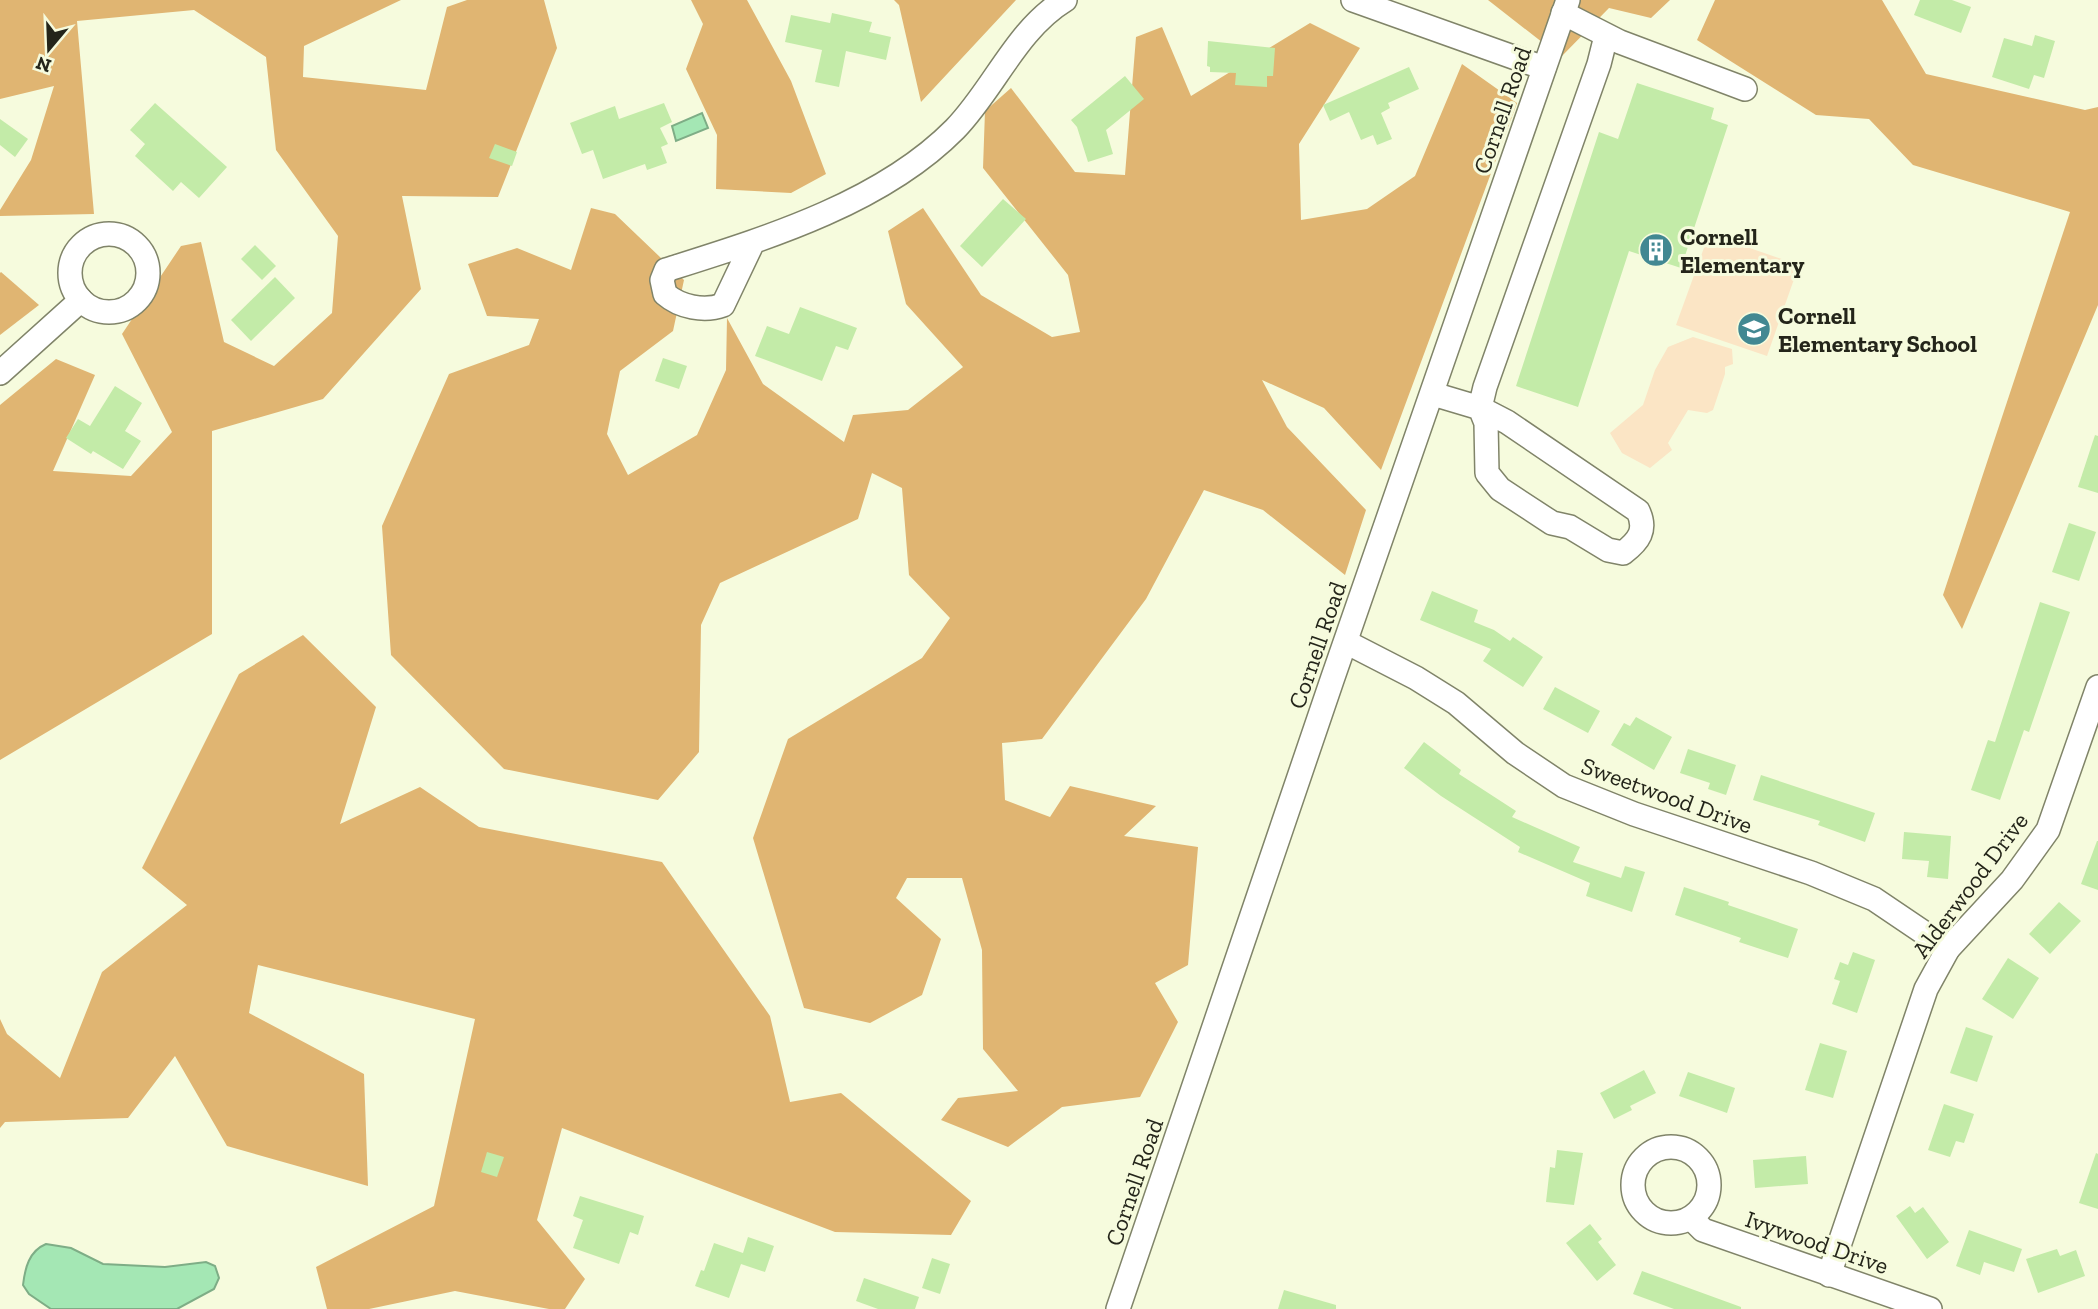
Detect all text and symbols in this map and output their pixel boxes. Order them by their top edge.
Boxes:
north arrow [14,14,84,84]
street label: Cornell Road [1467,43,1537,177]
text: N [33,51,54,78]
place label: Cornell Elementary [1680,222,1805,279]
building icon: Cornell Elementary [1637,231,1675,269]
place label: Cornell Elementary School [1778,301,1977,358]
school or university icon: Cornell Elementary School [1735,310,1773,348]
street label: Cornell Road [1282,578,1352,712]
street label: Sweetwood Drive [1577,751,1757,839]
street label: Alderwood Drive [1906,807,2034,963]
street label: Cornell Road [1099,1115,1169,1249]
street label: Ivywood Drive [1742,1204,1892,1280]

